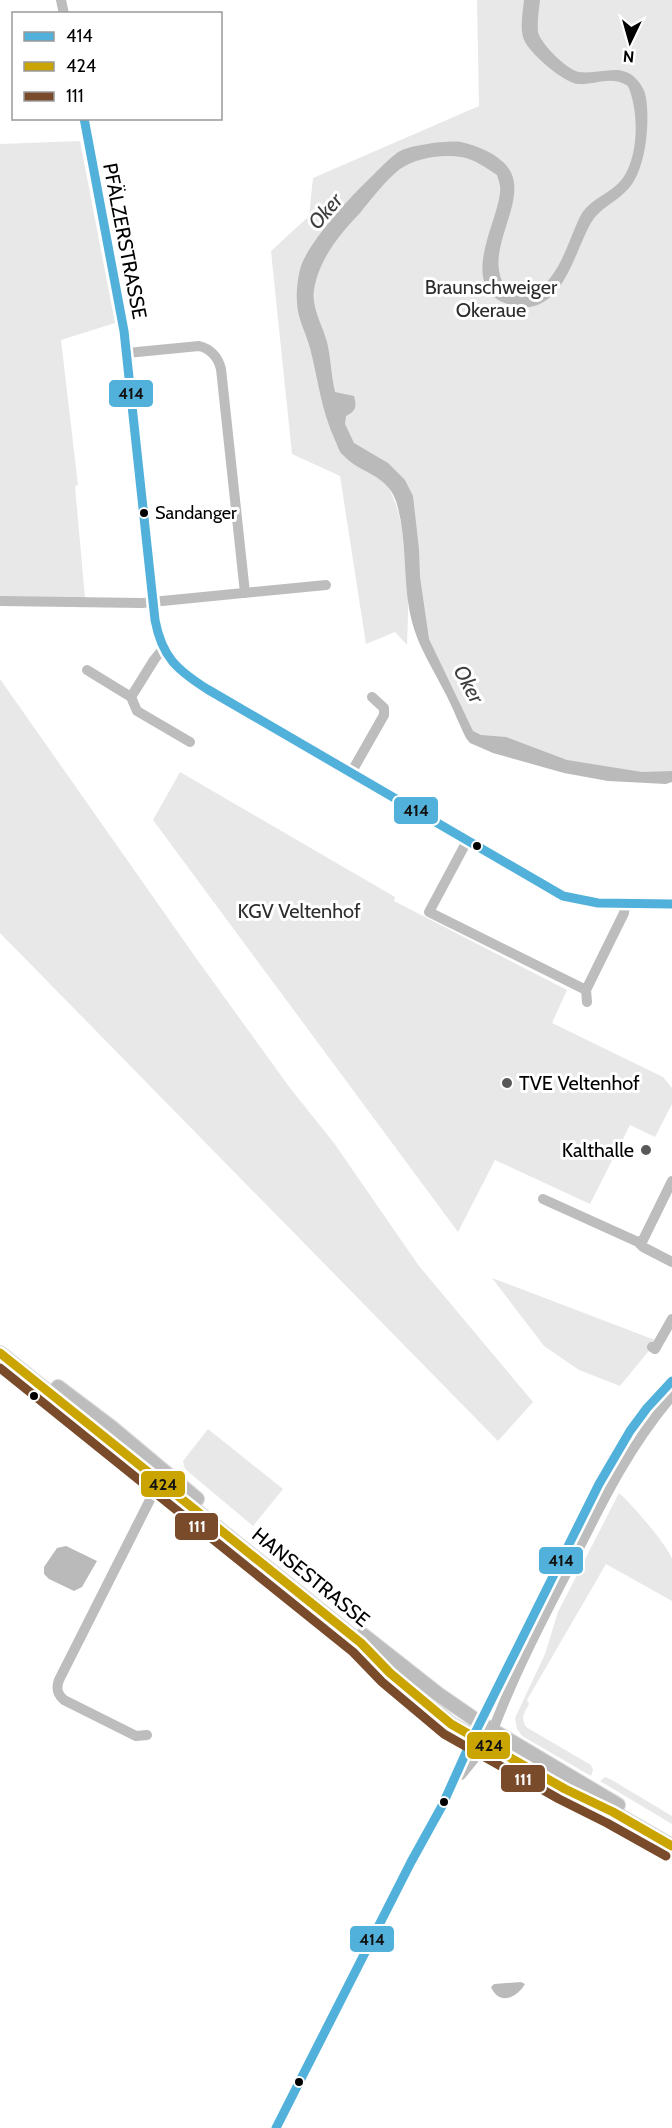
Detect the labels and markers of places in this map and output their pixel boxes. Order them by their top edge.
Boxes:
place label: Sandanger [155,502,237,524]
marker: Sandanger [138,507,150,519]
unlabelled marker [471,840,483,852]
place label: TVE Veltenhof [519,1071,640,1095]
marker: TVE Veltenhof [500,1076,514,1090]
place label: Kalthalle [562,1138,634,1162]
marker: Kalthalle [639,1143,653,1157]
unlabelled marker [28,1390,40,1402]
unlabelled marker [438,1796,450,1808]
unlabelled marker [293,2076,305,2088]

